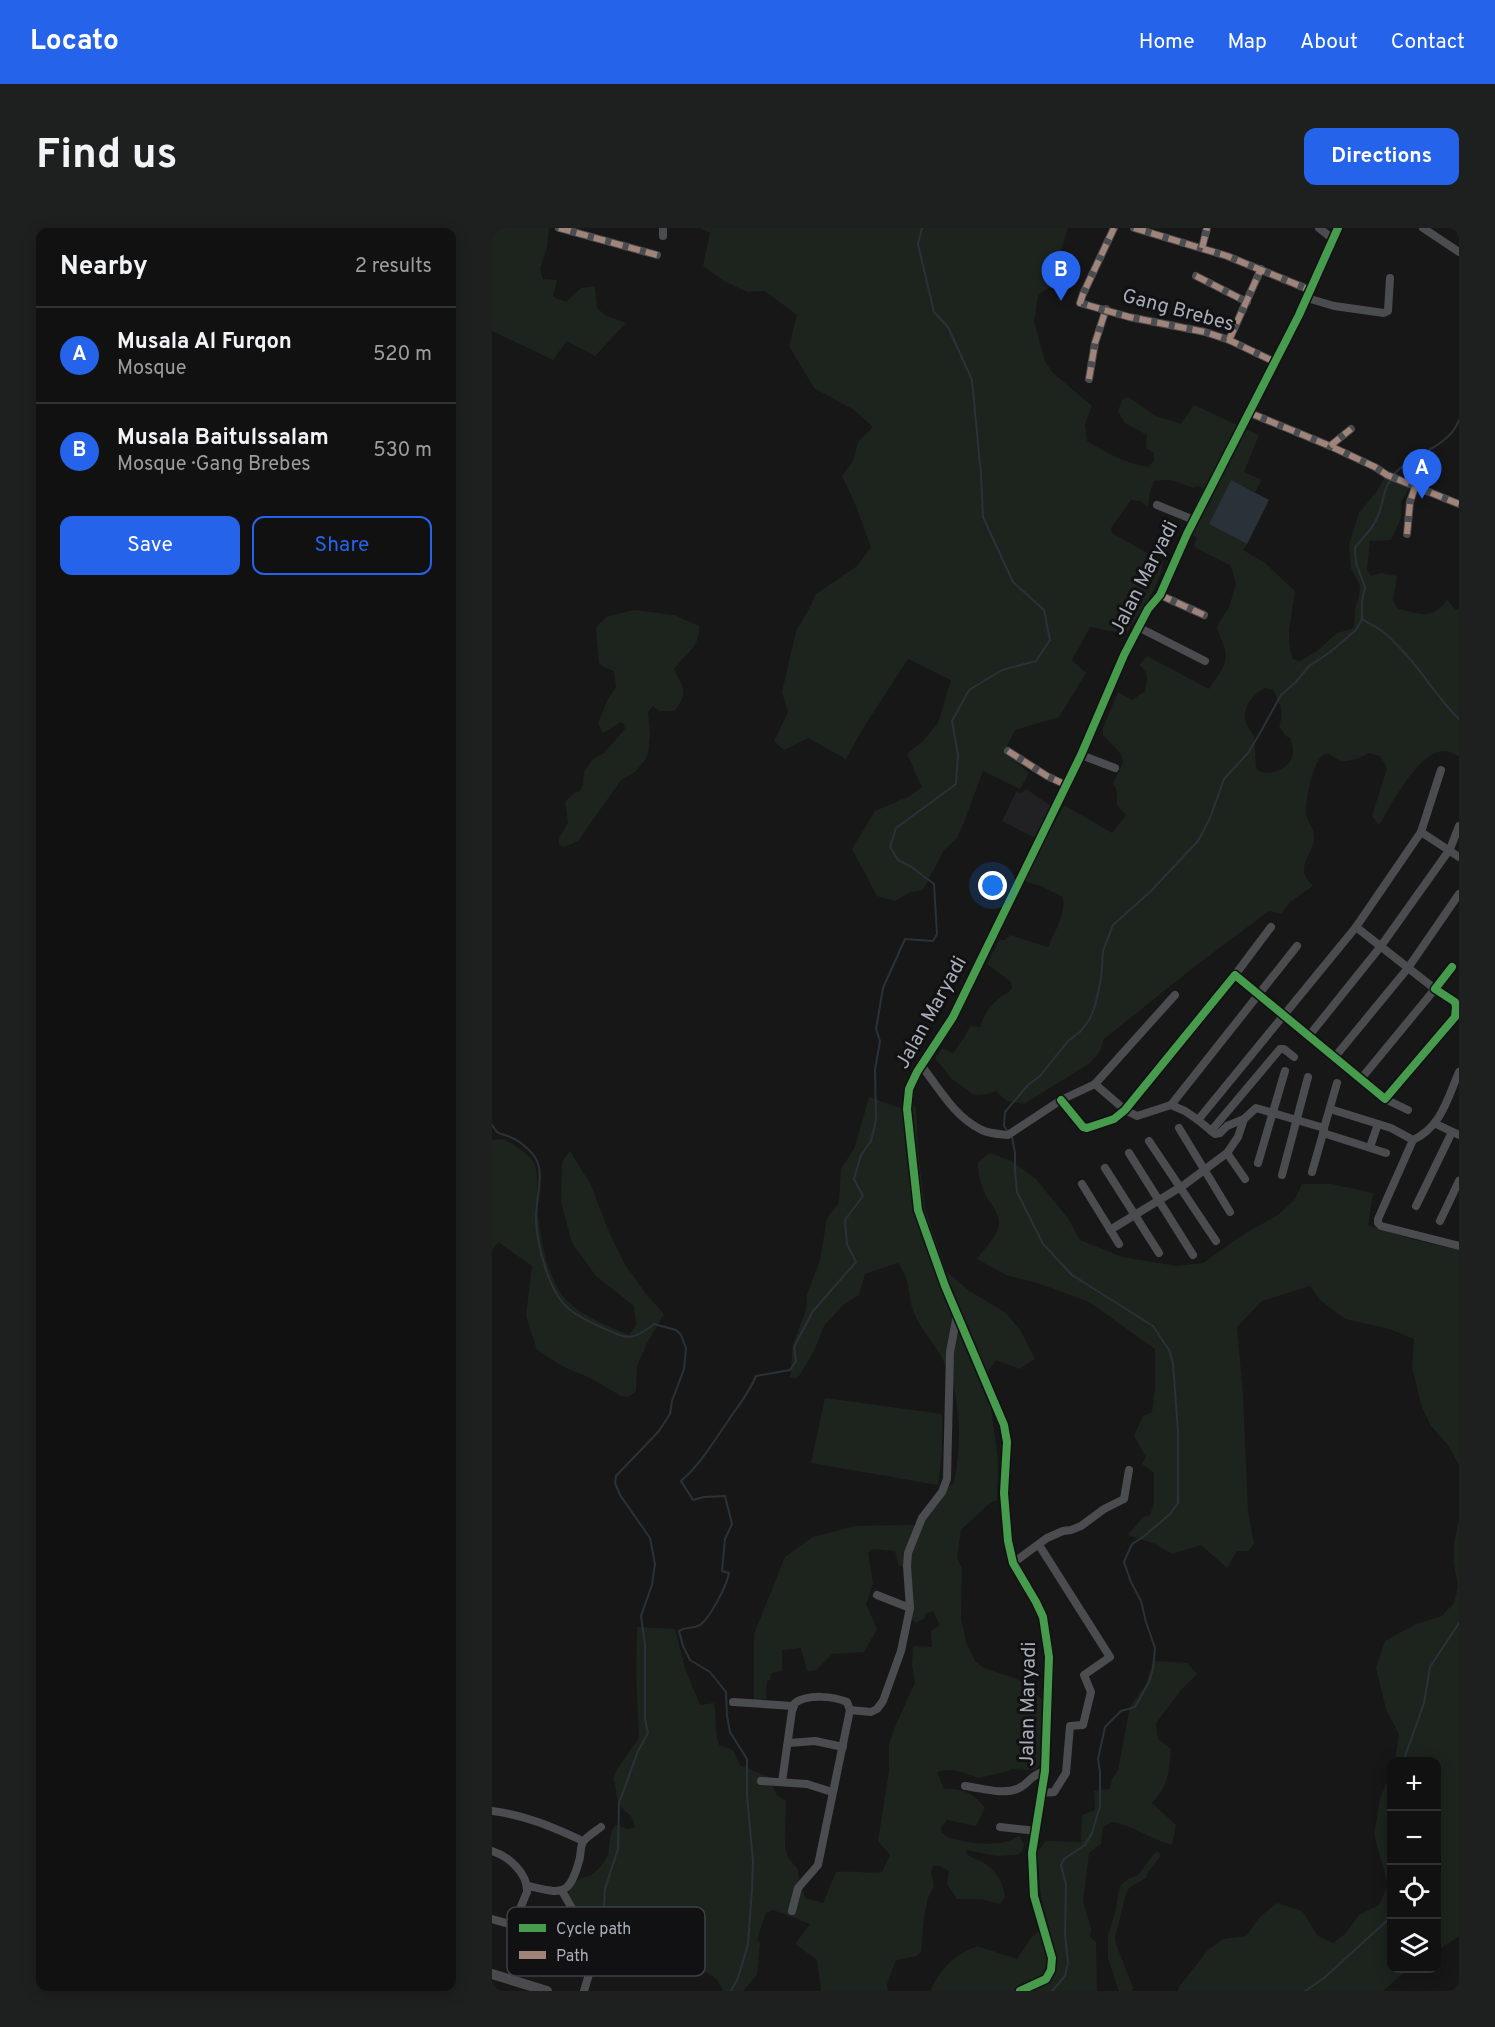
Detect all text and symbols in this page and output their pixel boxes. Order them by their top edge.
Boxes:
text: Locato [30,24,119,60]
text: Home [1139,29,1195,56]
text: Map [1228,29,1267,56]
text: About [1300,29,1358,56]
text: Contact [1391,29,1465,56]
button: Directions [1304,128,1459,185]
text: Find us [36,130,177,183]
text: Nearby [60,251,148,284]
pin: B [1042,251,1080,301]
text: 2 results [355,254,432,280]
street label: Gang Brebes [1119,284,1237,338]
text: Musala Al Furqon [117,329,292,356]
text: A [72,342,87,368]
text: 520 m [373,342,432,368]
text: Mosque [117,356,186,382]
text: Musala Baitulssalam [117,425,329,452]
text: B [73,438,86,464]
text: 530 m [373,438,432,464]
pin: A [1402,450,1442,499]
text: Mosque · Gang Brebes [117,452,311,478]
button: Save [60,516,240,575]
button: Share [252,516,432,575]
street label: Jalan Maryadi [1105,516,1185,640]
your location [978,871,1007,900]
street label: Jalan Maryadi [890,952,974,1074]
street label: Jalan Maryadi [1015,1641,1043,1767]
map controls [1387,1757,1441,1973]
button: + [1387,1757,1441,1811]
button: − [1387,1811,1441,1865]
button: locate [1387,1865,1441,1919]
legend [507,1907,705,1976]
button: layers [1387,1919,1441,1973]
text: Cycle path [556,1920,631,1940]
text: Path [556,1947,589,1967]

